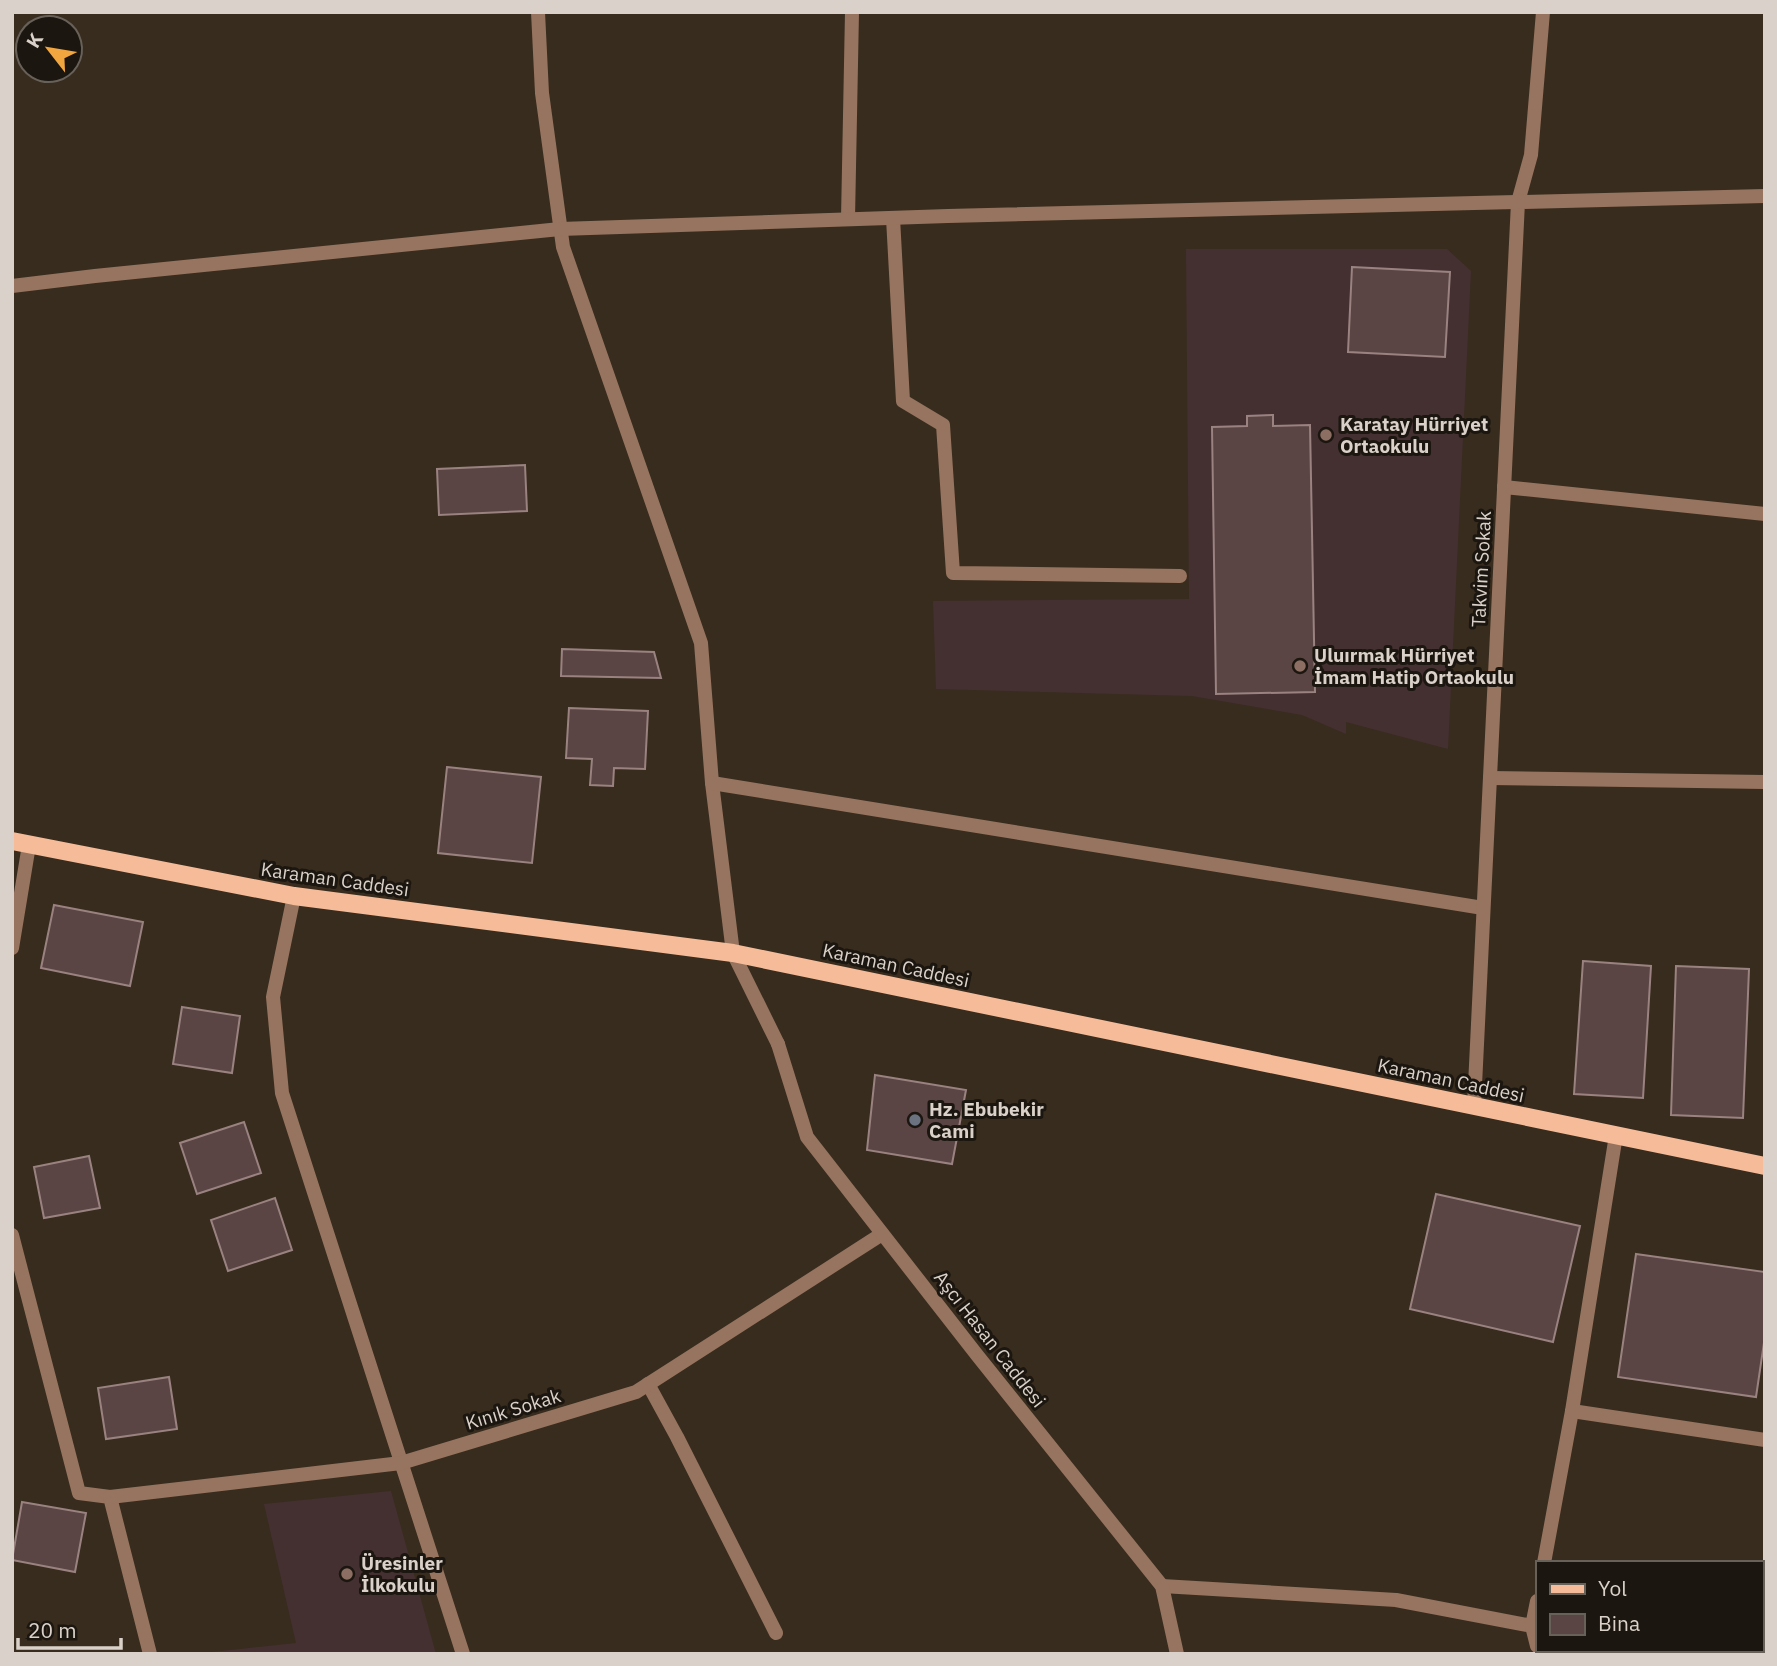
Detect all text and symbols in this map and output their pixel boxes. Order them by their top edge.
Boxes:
north arrow [14,14,84,84]
text: K [21,28,48,52]
place label: Karatay Hürriyet Ortaokulu [1340,412,1488,458]
marker: Karatay Hürriyet Ortaokulu [1318,427,1334,443]
street label: Takvim Sokak [1466,510,1496,628]
place label: Uluırmak Hürriyet İmam Hatip Ortaokulu [1314,643,1514,689]
marker: Uluırmak Hürriyet İmam Hatip Ortaokulu [1292,658,1308,674]
street label: Karaman Caddesi [259,857,411,901]
street label: Karaman Caddesi [820,938,972,992]
street label: Karaman Caddesi [1375,1053,1527,1107]
place label: Hz. Ebubekir Cami [929,1097,1044,1143]
marker: Hz. Ebubekir Cami [907,1112,923,1128]
street label: Aşcı Hasan Caddesi [929,1266,1051,1412]
street label: Kınık Sokak [462,1383,564,1435]
place label: Üresinler İlkokulu [361,1551,443,1597]
legend [1536,1561,1763,1652]
marker: Üresinler İlkokulu [339,1566,355,1582]
text: Yol [1598,1574,1627,1602]
scale bar [18,1606,121,1650]
text: Bina [1598,1609,1640,1637]
text: 20 m [28,1616,77,1644]

